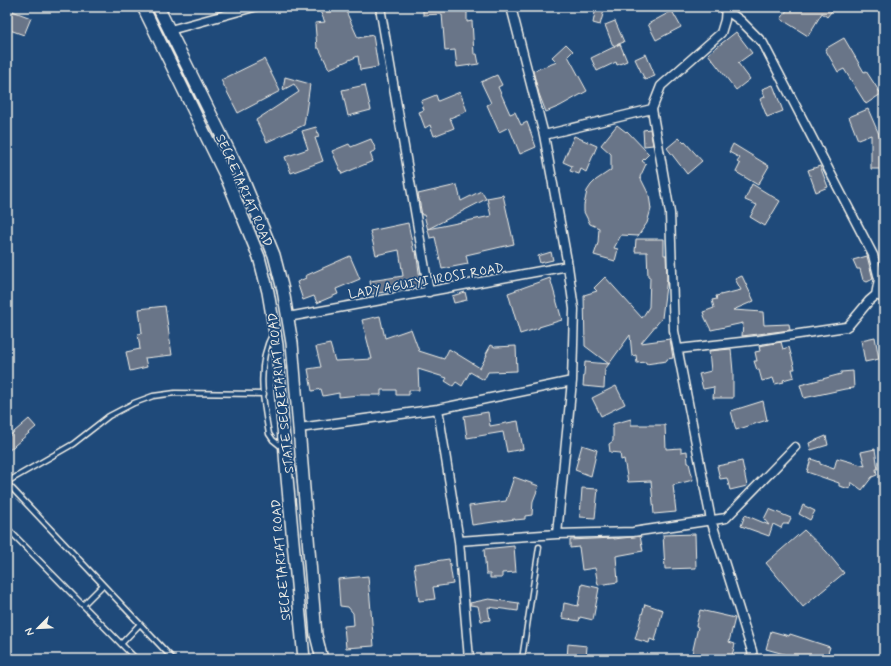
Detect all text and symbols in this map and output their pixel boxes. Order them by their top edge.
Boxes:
street label: SECRETARIAT ROAD [211,132,276,250]
street label: LADY AGUIYI IROSI ROAD [347,259,505,304]
street label: STATE SECRETARIAT ROAD [265,312,298,474]
street label: SECRETARIAT ROAD [268,498,295,621]
north arrow [18,608,58,648]
text: N [22,625,38,638]

